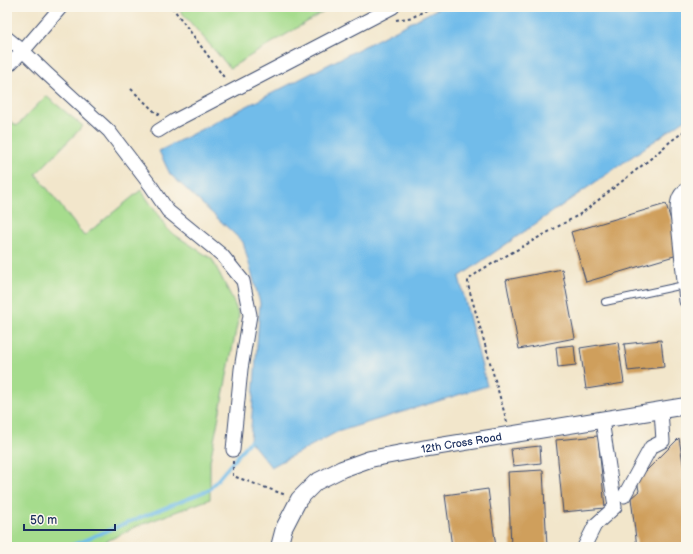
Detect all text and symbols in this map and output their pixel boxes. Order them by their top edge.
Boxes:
street label: 12th Cross Road [420,430,503,456]
scale bar [24,506,115,532]
text: 50 m [30,513,57,528]

